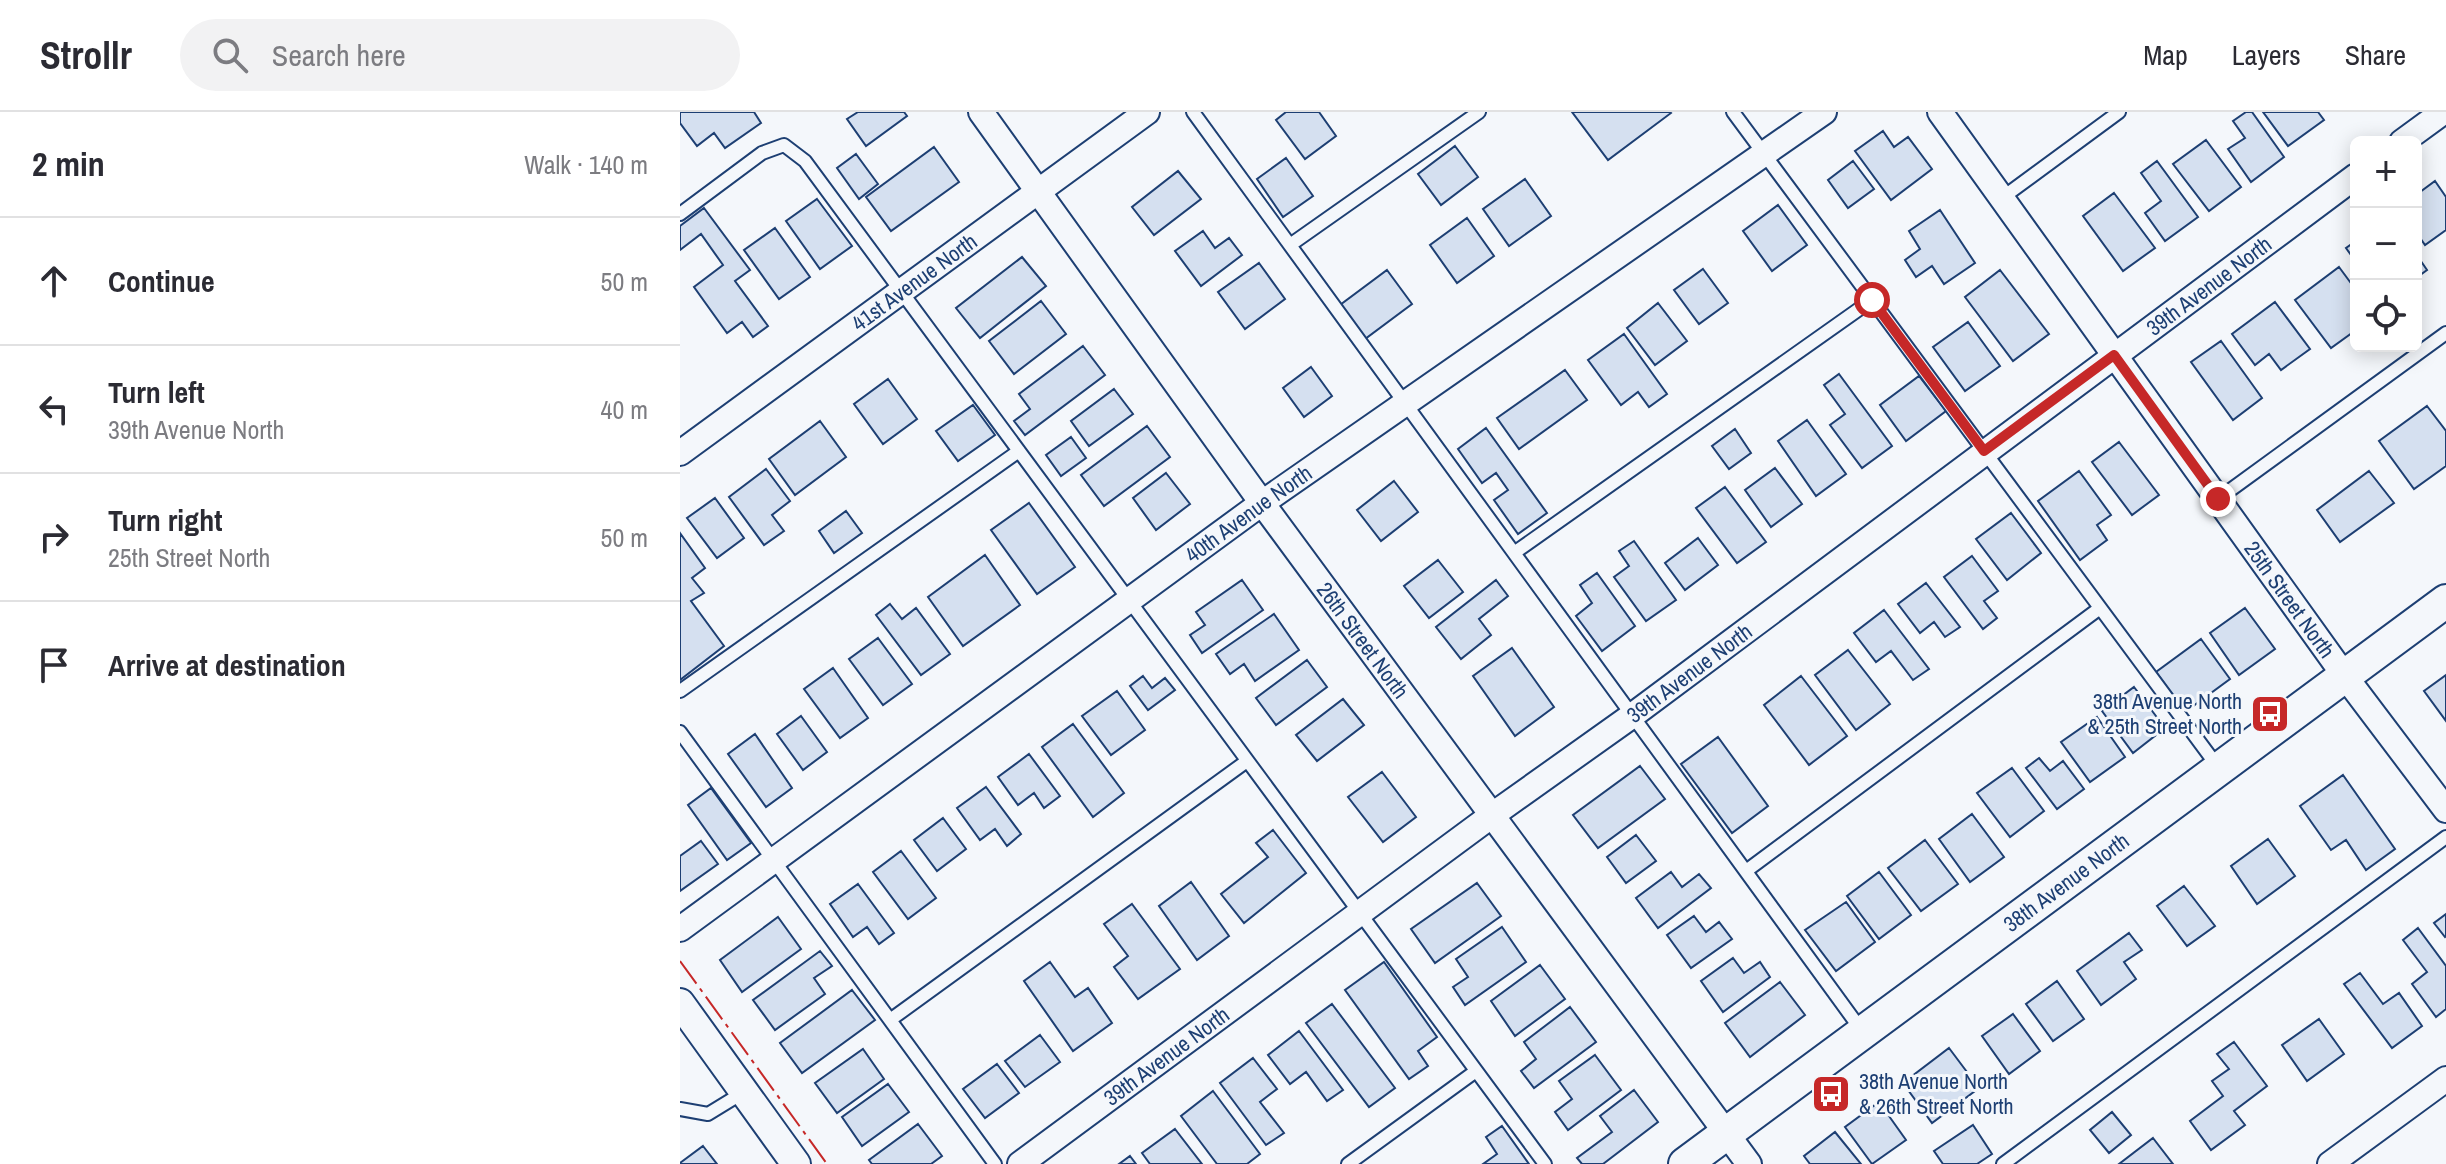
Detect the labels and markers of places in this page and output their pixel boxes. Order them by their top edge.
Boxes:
place label: 38th Avenue North & 25th Street North [2088,686,2242,741]
bus stop icon: 38th Avenue North & 25th Street North [2249,693,2291,735]
place label: 38th Avenue North & 26th Street North [1859,1066,2013,1121]
bus stop icon: 38th Avenue North & 26th Street North [1810,1073,1852,1115]

